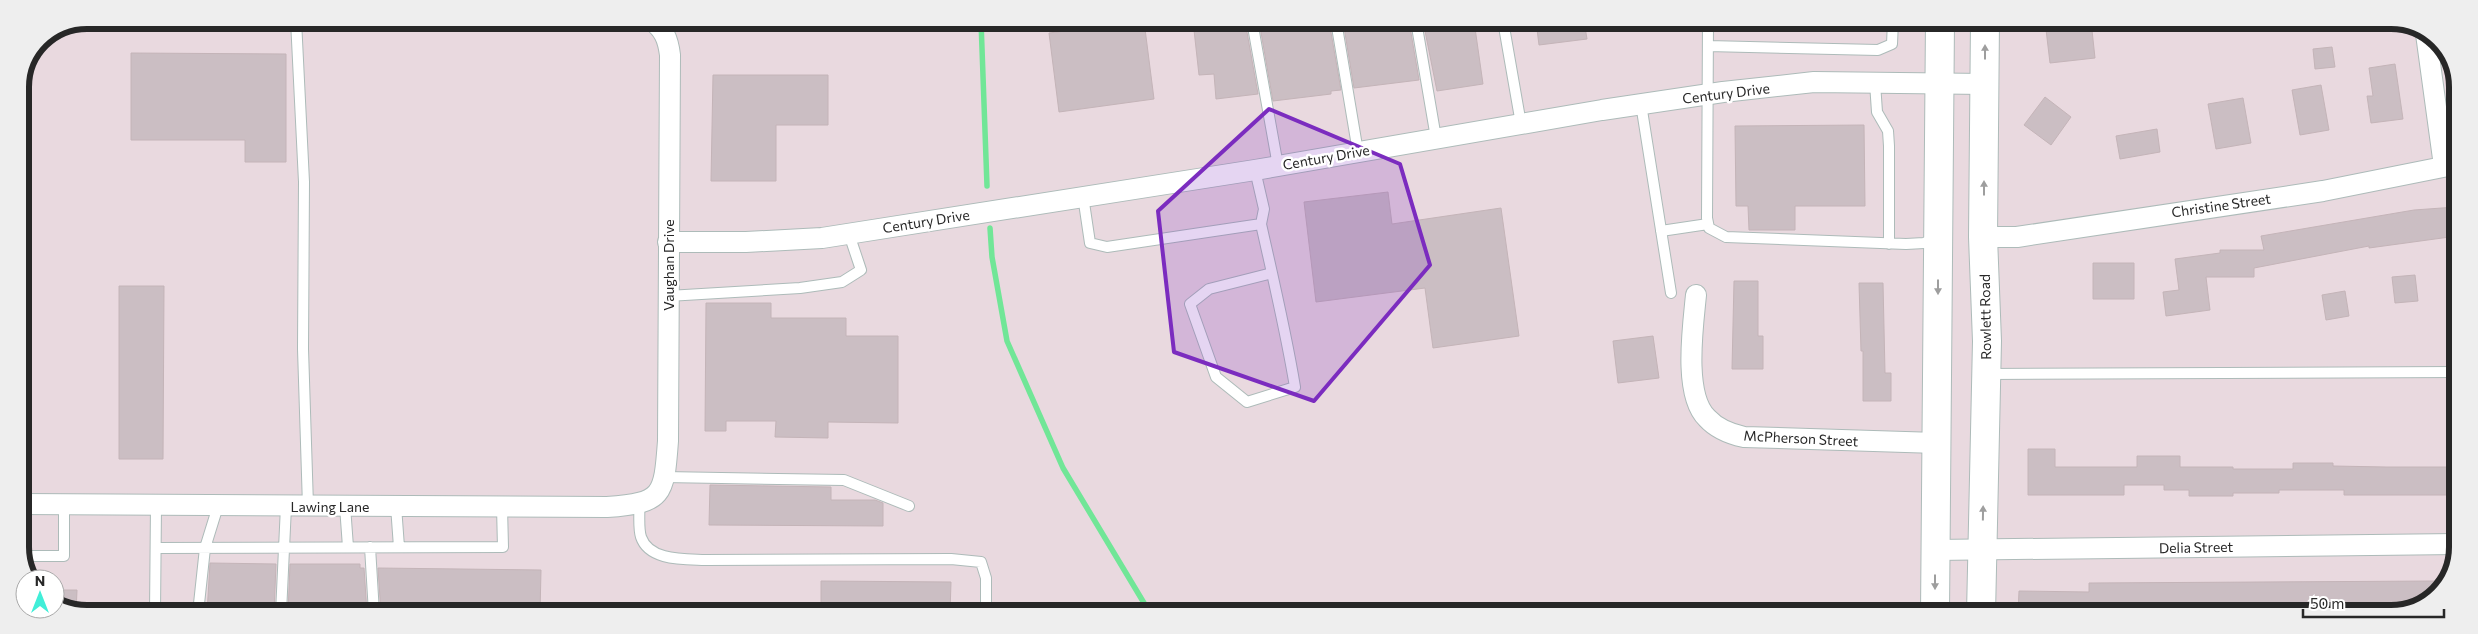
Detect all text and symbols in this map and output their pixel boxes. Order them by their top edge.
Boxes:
one-way arrow [1981,44,1989,60]
street label: Century Drive [1681,79,1771,107]
street label: Century Drive [1281,141,1371,173]
one-way arrow [1980,180,1988,196]
street label: Christine Street [2170,190,2272,220]
street label: Century Drive [881,206,971,236]
street label: Vaughan Drive [660,219,677,311]
street label: Rowlett Road [1976,274,1994,360]
one-way arrow [1934,279,1942,295]
street label: McPherson Street [1743,427,1859,450]
street label: Lawing Lane [290,498,370,515]
one-way arrow [1979,504,1987,520]
street label: Delia Street [2159,538,2234,556]
north arrow [15,569,65,619]
text: N [35,572,45,589]
one-way arrow [1931,574,1939,590]
scale bar [2303,586,2444,618]
text: 50 m [2310,594,2344,612]

